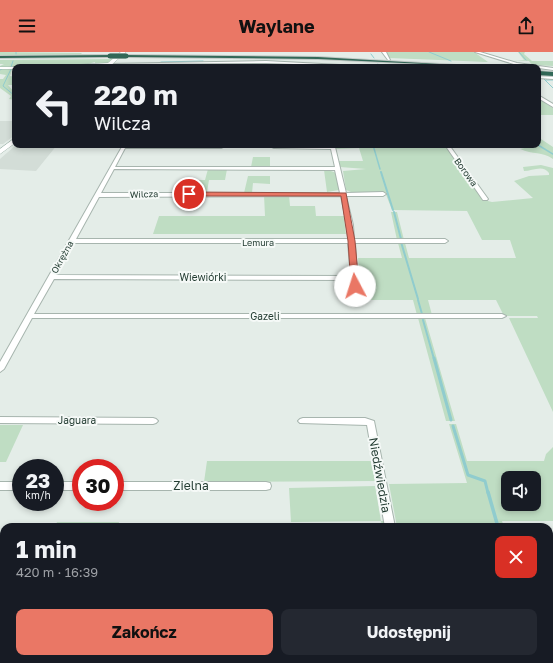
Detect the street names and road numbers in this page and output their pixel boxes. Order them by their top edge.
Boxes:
street label: Borowa [452,156,480,188]
street label: Wilcza [130,188,158,200]
street label: Lemura [242,237,274,248]
street label: Okrężna [49,239,75,275]
street label: Wiewiórki [180,271,227,283]
street label: Gazeli [250,310,280,322]
street label: Jaguara [58,414,96,426]
street label: Niedźwiedzia [366,436,394,514]
street label: Zielna [173,478,209,493]

